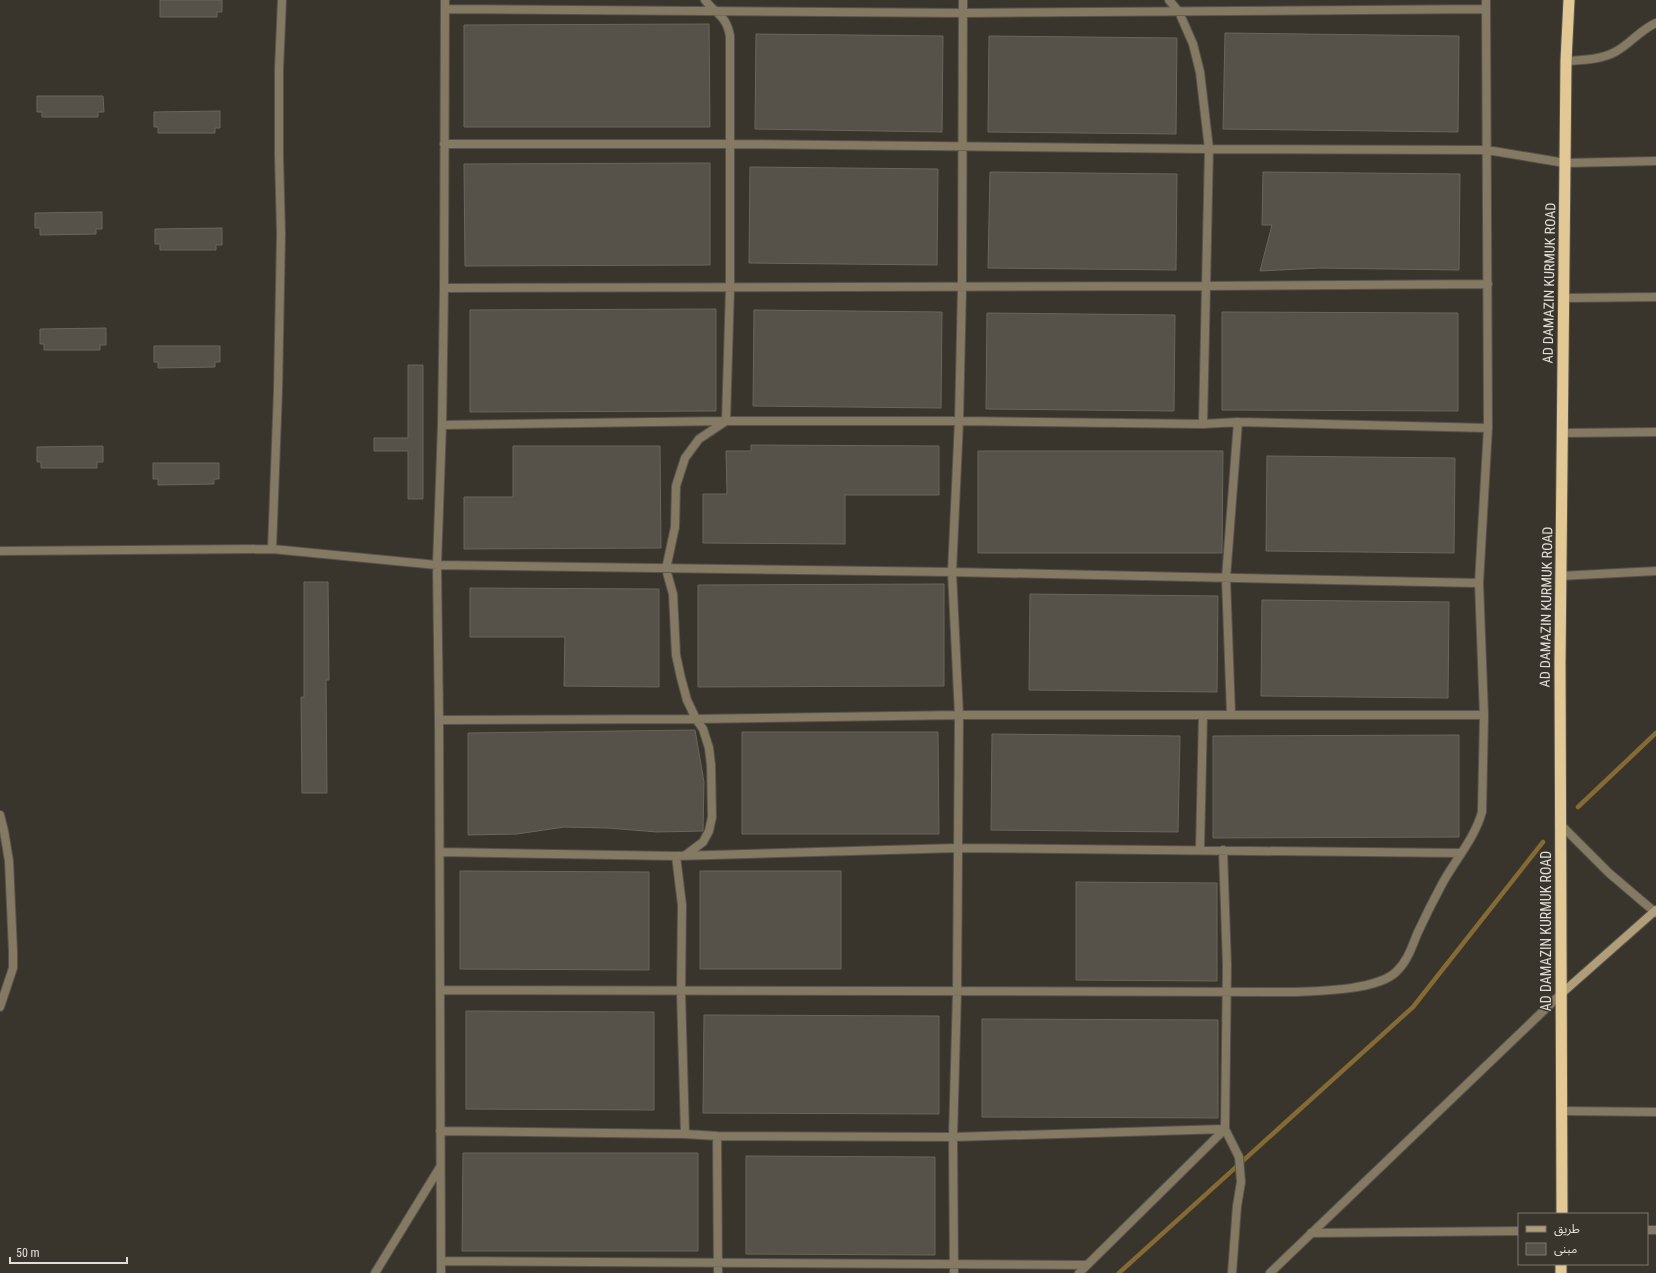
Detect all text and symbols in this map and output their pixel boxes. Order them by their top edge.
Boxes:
street label: AD DAMAZIN KURMUK ROAD [1540,203,1558,363]
street label: AD DAMAZIN KURMUK ROAD [1537,527,1555,687]
street label: AD DAMAZIN KURMUK ROAD [1538,851,1554,1011]
legend [1518,1213,1648,1265]
text: طريق [1554,1222,1580,1237]
scale bar [10,1239,127,1265]
text: مبنى [1554,1242,1577,1256]
text: 50 m [16,1246,40,1260]

